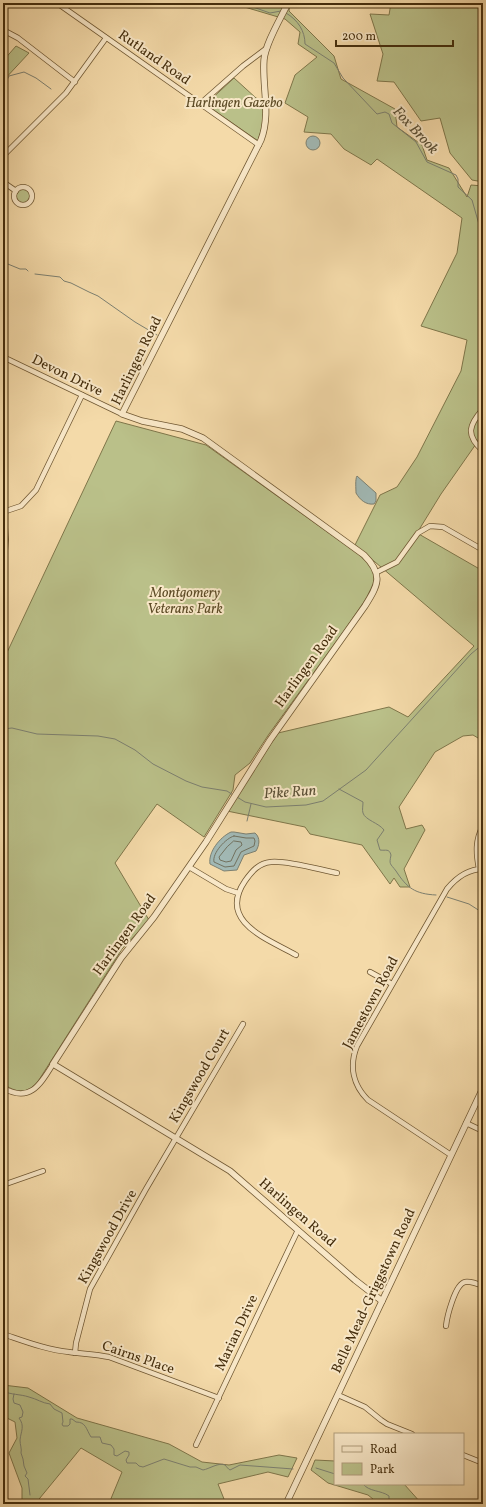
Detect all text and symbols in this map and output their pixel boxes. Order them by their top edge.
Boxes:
scale bar [336,22,453,48]
street label: Rutland Road [114,26,194,90]
text: 200 m [342,29,376,45]
park label: Harlingen Gazebo [185,94,283,113]
water label: Fox Brook [387,102,443,160]
street label: Harlingen Road [107,313,167,409]
street label: Devon Drive [28,351,106,402]
park label: Montgomery Veterans Park [147,584,223,619]
street label: Harlingen Road [271,622,343,712]
water label: Pike Run [263,781,317,805]
street label: Harlingen Road [89,890,161,980]
street label: Jamestown Road [339,953,403,1053]
street label: Kingswood Court [165,1025,235,1127]
street label: Harlingen Road [254,1174,340,1252]
street label: Kingswood Drive [74,1186,142,1288]
street label: Belle Mead-Griggstown Road [327,1205,421,1377]
street label: Marian Drive [211,1291,263,1374]
street label: Cairns Place [99,1337,177,1379]
legend [334,1433,464,1485]
text: Road [370,1442,397,1458]
text: Park [370,1462,395,1478]

